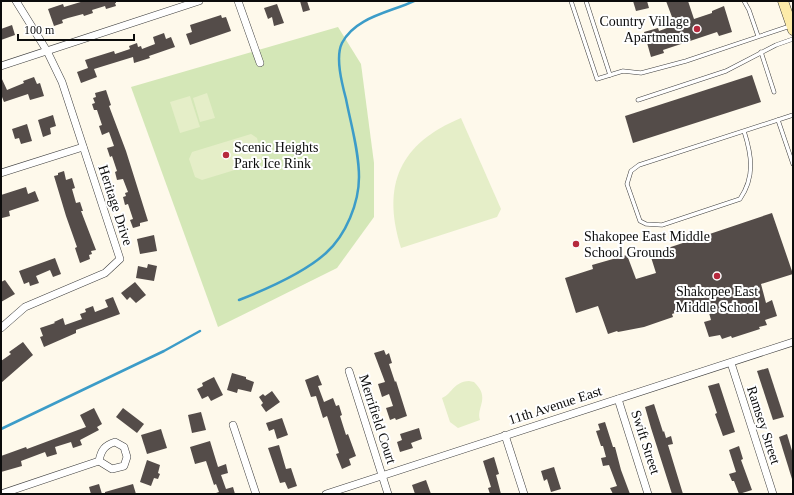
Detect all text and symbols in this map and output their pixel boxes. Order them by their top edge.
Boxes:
place label: Country Village Apartments [599,14,689,45]
scale bar [18,16,134,42]
text: 100 m [24,23,55,37]
marker: Country Village Apartments [692,24,702,34]
place label: Scenic Heights Park Ice Rink [234,140,318,171]
marker: Scenic Heights Park Ice Rink [221,150,231,160]
street label: Heritage Drive [95,163,136,247]
place label: Shakopee East Middle School Grounds [584,229,710,260]
marker: Shakopee East Middle School Grounds [571,239,581,249]
marker: Shakopee East Middle School [712,271,722,281]
place label: Shakopee East Middle School [676,284,759,315]
street label: Merrifield Court [356,373,399,466]
street label: 11th Avenue East [507,383,604,428]
street label: Ramsey Street [744,384,783,466]
street label: Swift Street [628,408,663,476]

